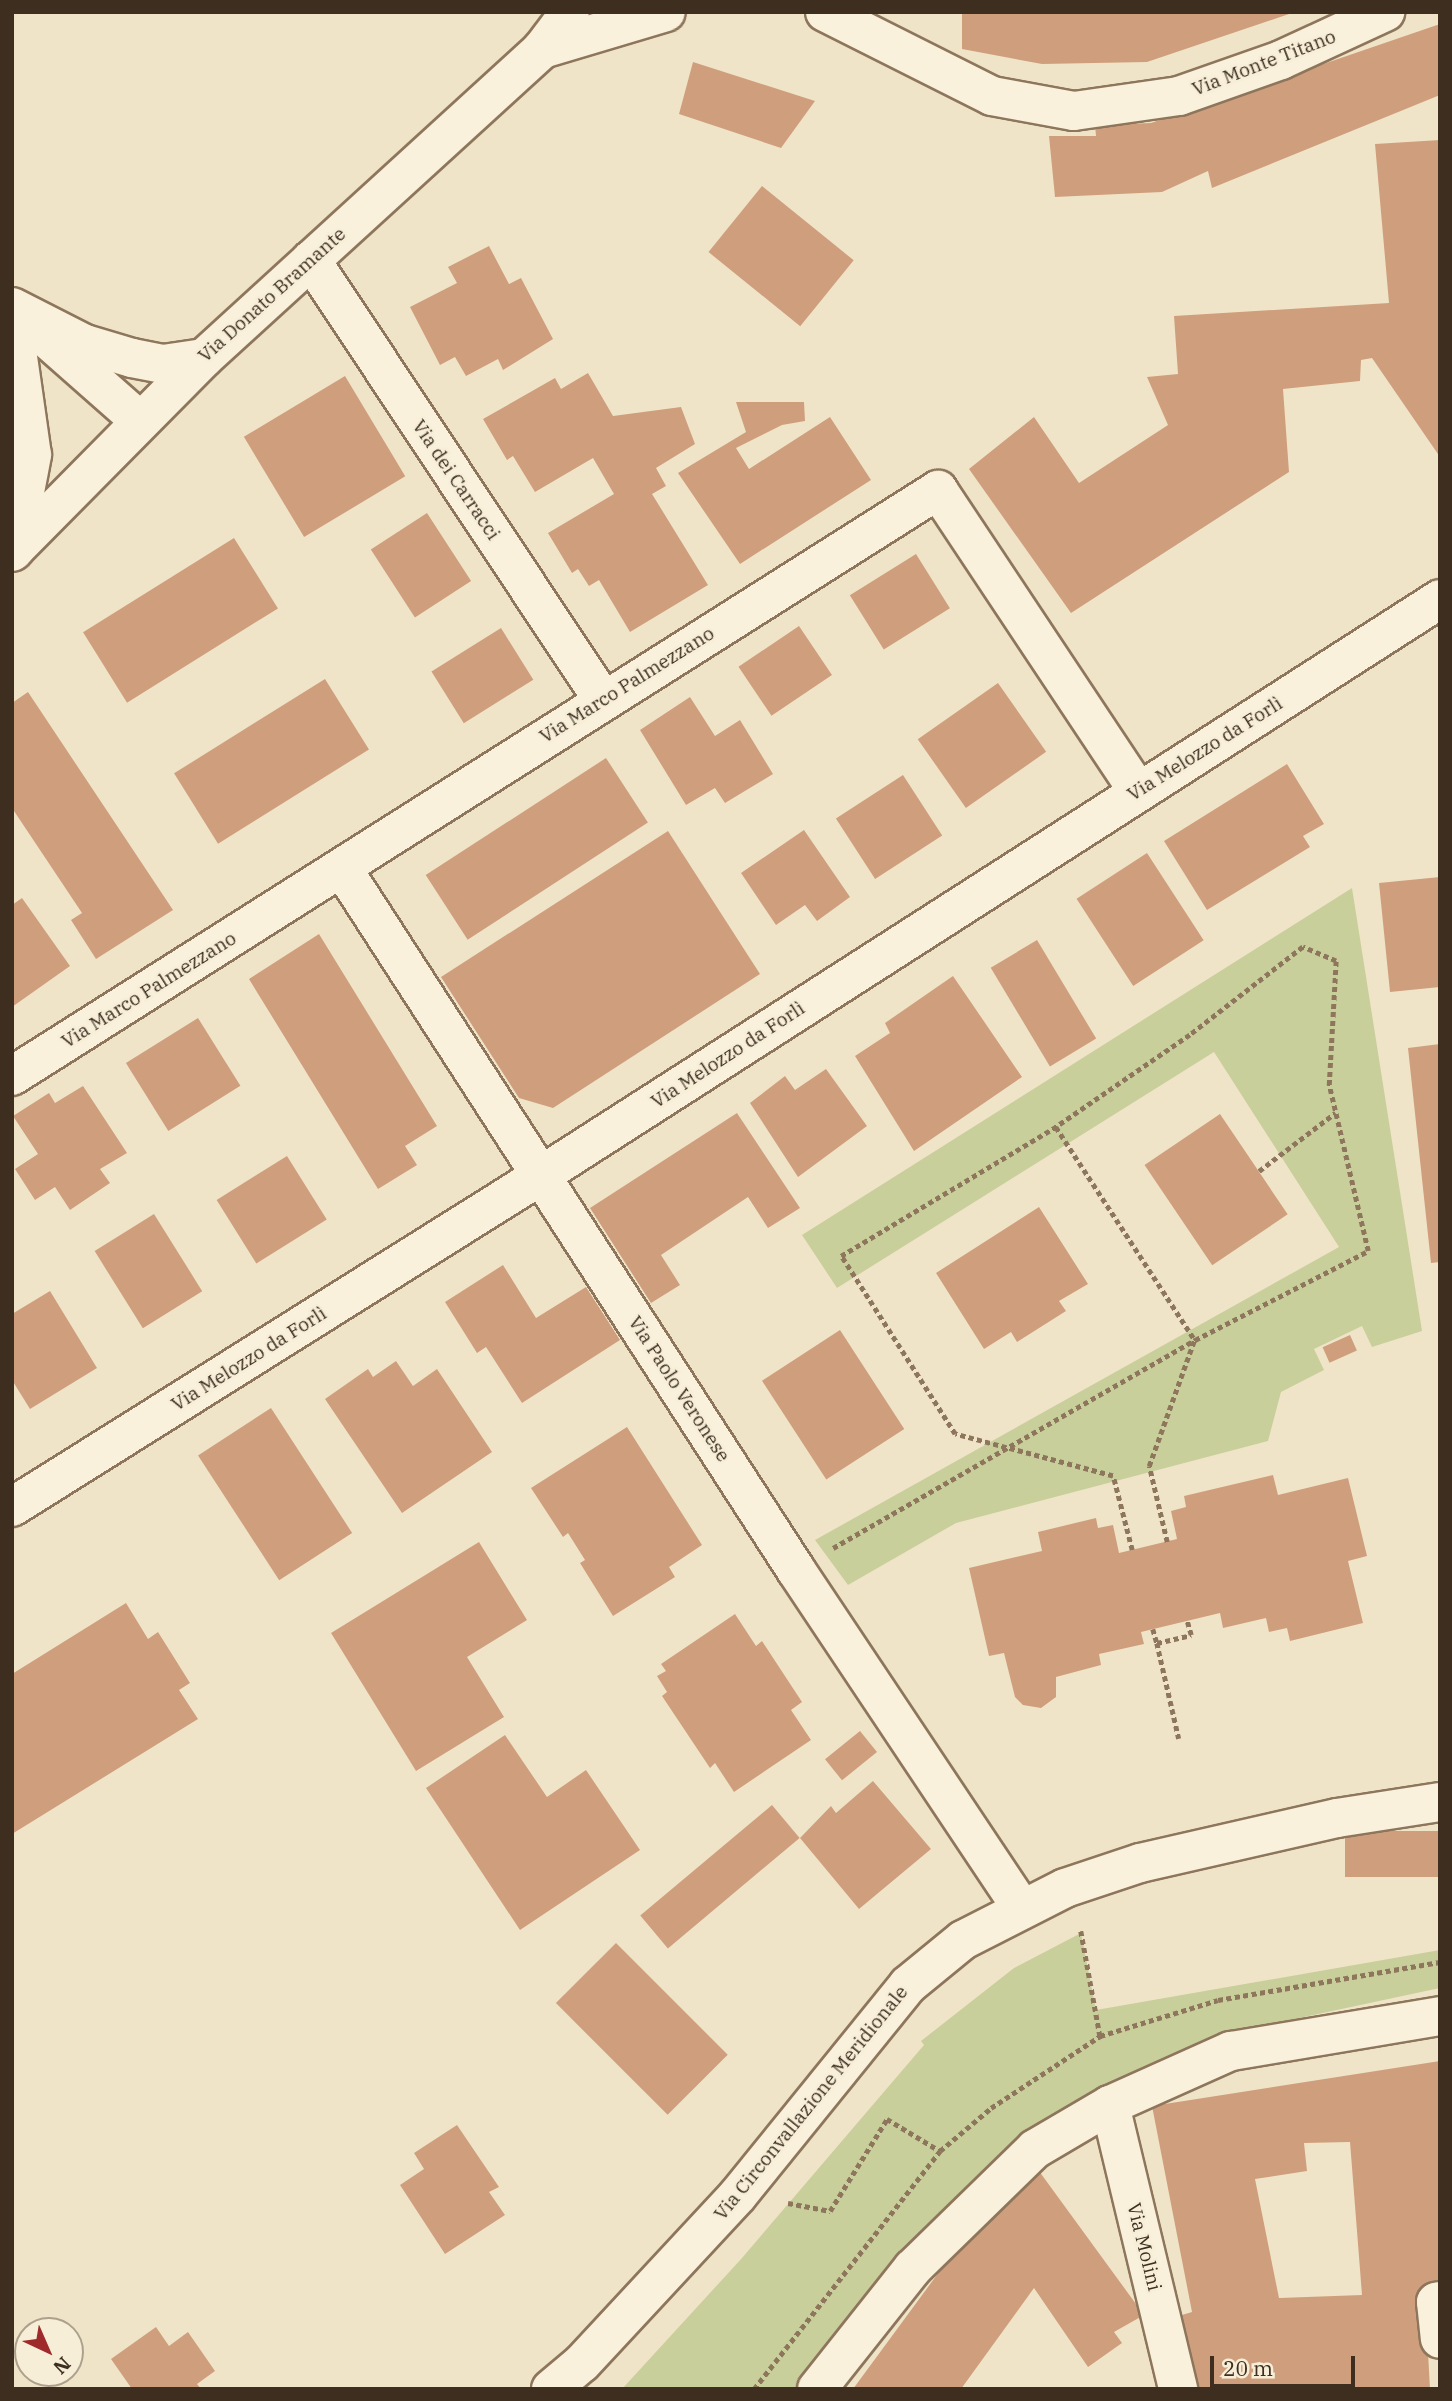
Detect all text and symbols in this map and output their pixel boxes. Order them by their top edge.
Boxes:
street label: Via Monte Titano [1189,25,1339,101]
street label: Via Donato Bramante [194,223,350,367]
street label: Via dei Carracci [407,415,505,545]
street label: Via Marco Palmezzano [536,622,718,748]
street label: Via Melozzo da Forlì [1123,692,1287,806]
street label: Via Marco Palmezzano [58,927,240,1053]
street label: Via Melozzo da Forlì [647,997,809,1113]
street label: Via Melozzo da Forlì [167,1302,331,1416]
street label: Via Paolo Veronese [623,1312,735,1466]
street label: Via Circonvallazione Meridionale [709,1981,913,2225]
street label: Via Molini [1122,2201,1166,2293]
north arrow [14,2317,84,2387]
scale bar [1214,2342,1359,2386]
text: N [48,2352,76,2380]
text: 20 m [1223,2354,1273,2382]

